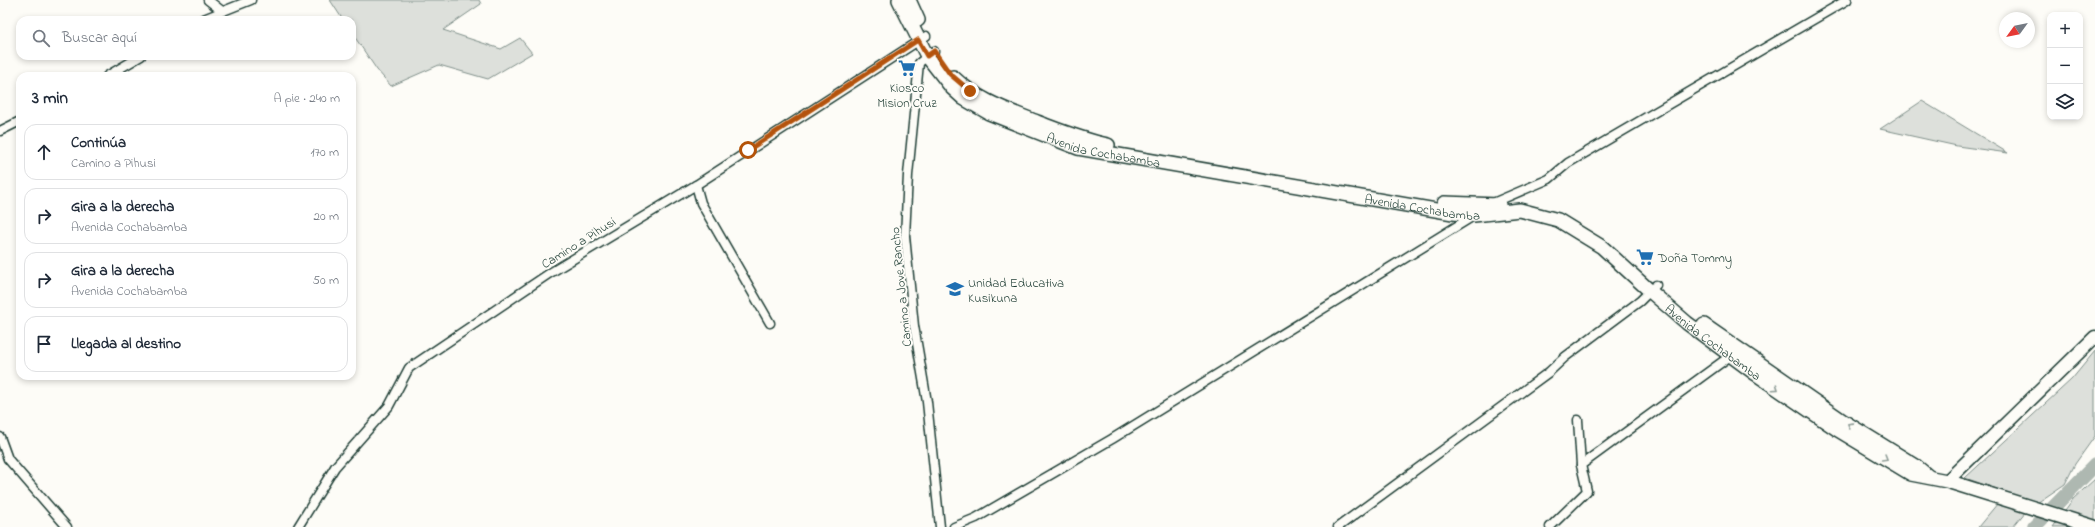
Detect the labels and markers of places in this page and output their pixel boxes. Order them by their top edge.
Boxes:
supermarket icon: Kiosco Mision Cruz [897,58,917,78]
place label: Kiosco Mision Cruz [877,79,937,113]
supermarket icon: Doña Tommy [1635,247,1655,267]
place label: Doña Tommy [1657,249,1732,269]
place label: Unidad Educativa Kusikuna [968,274,1064,308]
school or university icon: Unidad Educativa Kusikuna [945,279,965,299]

